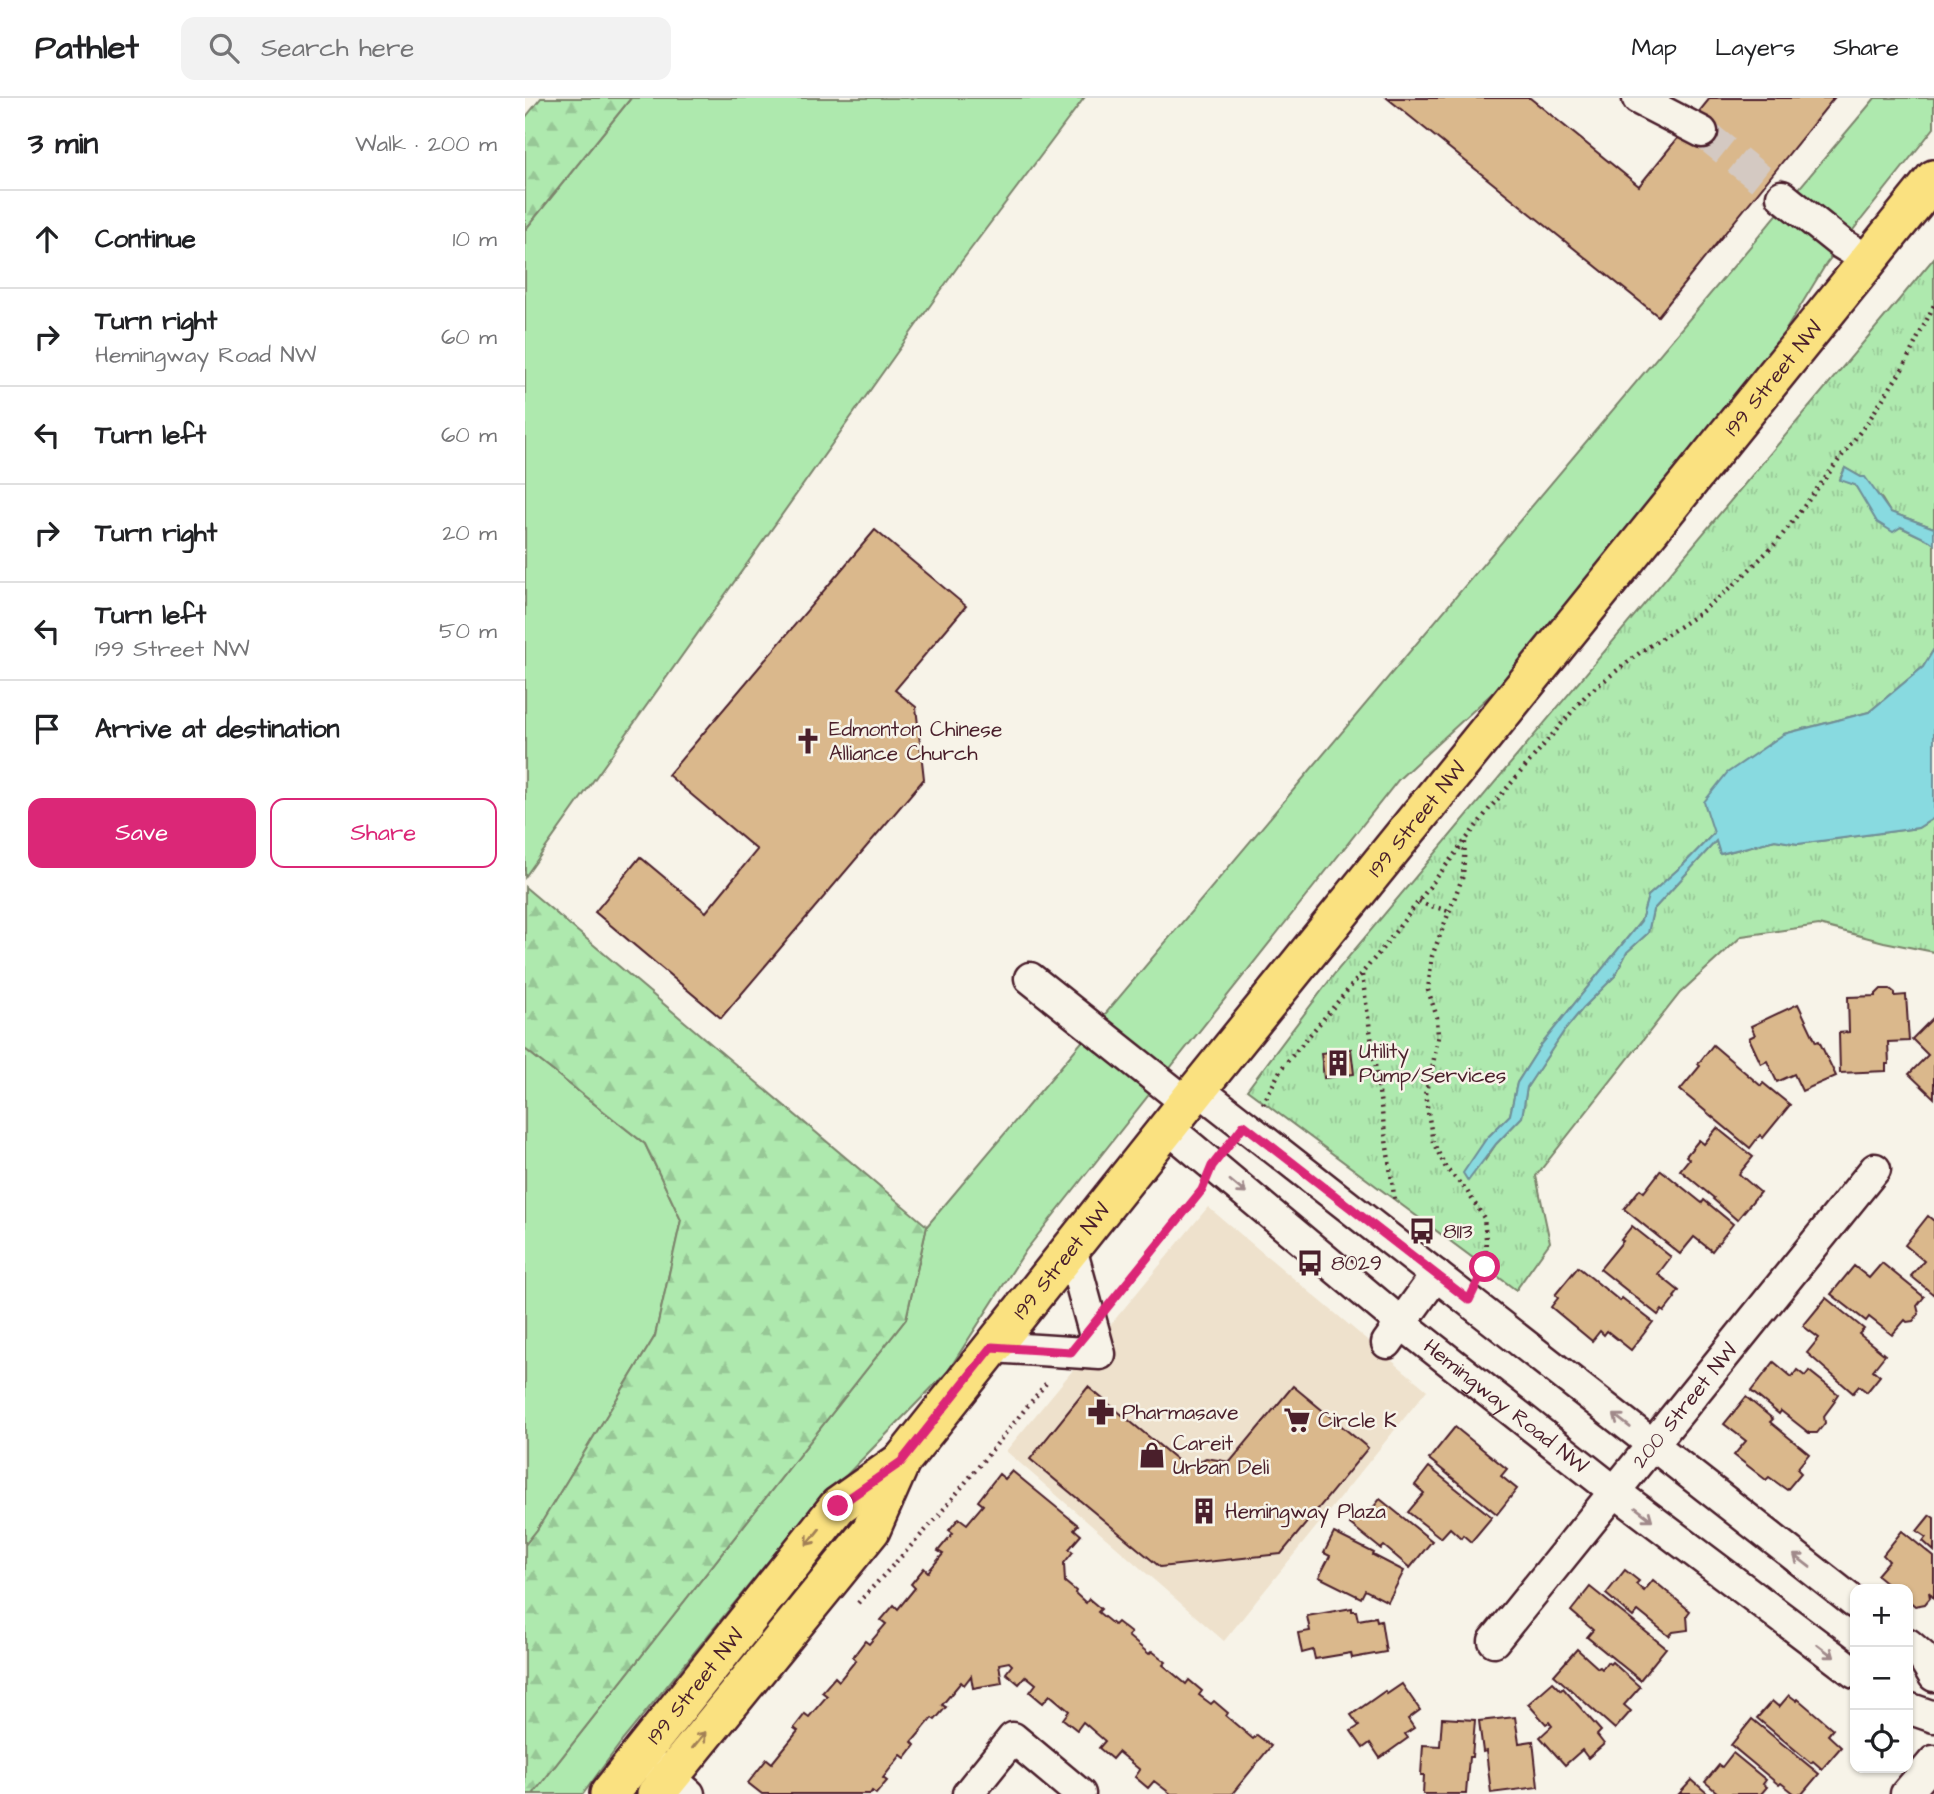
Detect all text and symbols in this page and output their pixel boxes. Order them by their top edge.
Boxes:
search box [181,17,671,80]
text: Pathlet [35,25,139,71]
icon: search [205,29,243,67]
text: Search here [261,30,414,66]
text: Map [1632,31,1677,65]
text: Layers [1715,31,1795,65]
text: Share [1833,31,1899,65]
text: 3 min [28,123,98,165]
text: Walk · 200 m [355,128,497,160]
icon: ahead [28,220,66,258]
text: Continue [95,221,196,257]
text: 10 m [452,223,497,255]
text: Turn right [95,303,217,339]
street label: 199 Street NW [1718,314,1829,442]
icon: right [28,318,66,356]
text: 60 m [441,321,497,353]
text: Hemingway Road NW [95,339,316,371]
icon: left [28,416,66,454]
text: Turn left [95,417,206,453]
text: 60 m [441,419,497,451]
icon: right [28,514,66,552]
text: Turn right [95,515,217,551]
text: 20 m [442,517,497,549]
text: Turn left [95,597,206,633]
icon: left [28,612,66,650]
text: 50 m [439,615,497,647]
text: 199 Street NW [95,633,250,665]
icon: arrive [28,710,66,748]
text: Arrive at destination [95,711,340,747]
place label: Edmonton Chinese Alliance Church [829,715,1002,768]
church icon: Edmonton Chinese Alliance Church [793,726,823,756]
street label: 199 Street NW [1361,755,1473,883]
button: Save [28,798,256,868]
button: Share [270,798,497,868]
place label: Utility Pump/Services [1359,1037,1506,1091]
building icon: Utility Pump/Services [1323,1048,1353,1078]
one-way arrow [1228,1179,1246,1195]
street label: 199 Street NW [1006,1197,1117,1325]
bus stop icon: 8113 [1407,1216,1437,1246]
place label: 8113 [1443,1217,1473,1246]
bus stop icon: 8029 [1295,1248,1325,1278]
place label: 8029 [1331,1249,1382,1278]
route start [1469,1251,1500,1282]
street label: Hemingway Road NW [1417,1332,1594,1480]
street label: 200 Street NW [1625,1337,1744,1474]
pharmacy icon: Pharmasave [1086,1397,1116,1427]
place label: Pharmasave [1122,1398,1239,1427]
supermarket icon: Circle K [1282,1405,1312,1435]
place label: Circle K [1318,1406,1397,1435]
one-way arrow [1614,1413,1632,1428]
place label: Careit Urban Deli [1173,1429,1269,1482]
shop icon: Careit Urban Deli [1137,1440,1167,1470]
route end [822,1490,853,1521]
building icon: Hemingway Plaza [1189,1496,1219,1526]
place label: Hemingway Plaza [1225,1497,1386,1528]
one-way arrow [1634,1507,1653,1521]
one-way arrow [805,1528,821,1546]
one-way arrow [1793,1554,1811,1569]
map controls [1850,1584,1913,1773]
button: + [1850,1584,1913,1647]
street label: 199 Street NW [640,1622,751,1751]
one-way arrow [1816,1643,1835,1658]
button: − [1850,1647,1913,1710]
button: locate [1850,1710,1913,1773]
one-way arrow [691,1732,706,1750]

